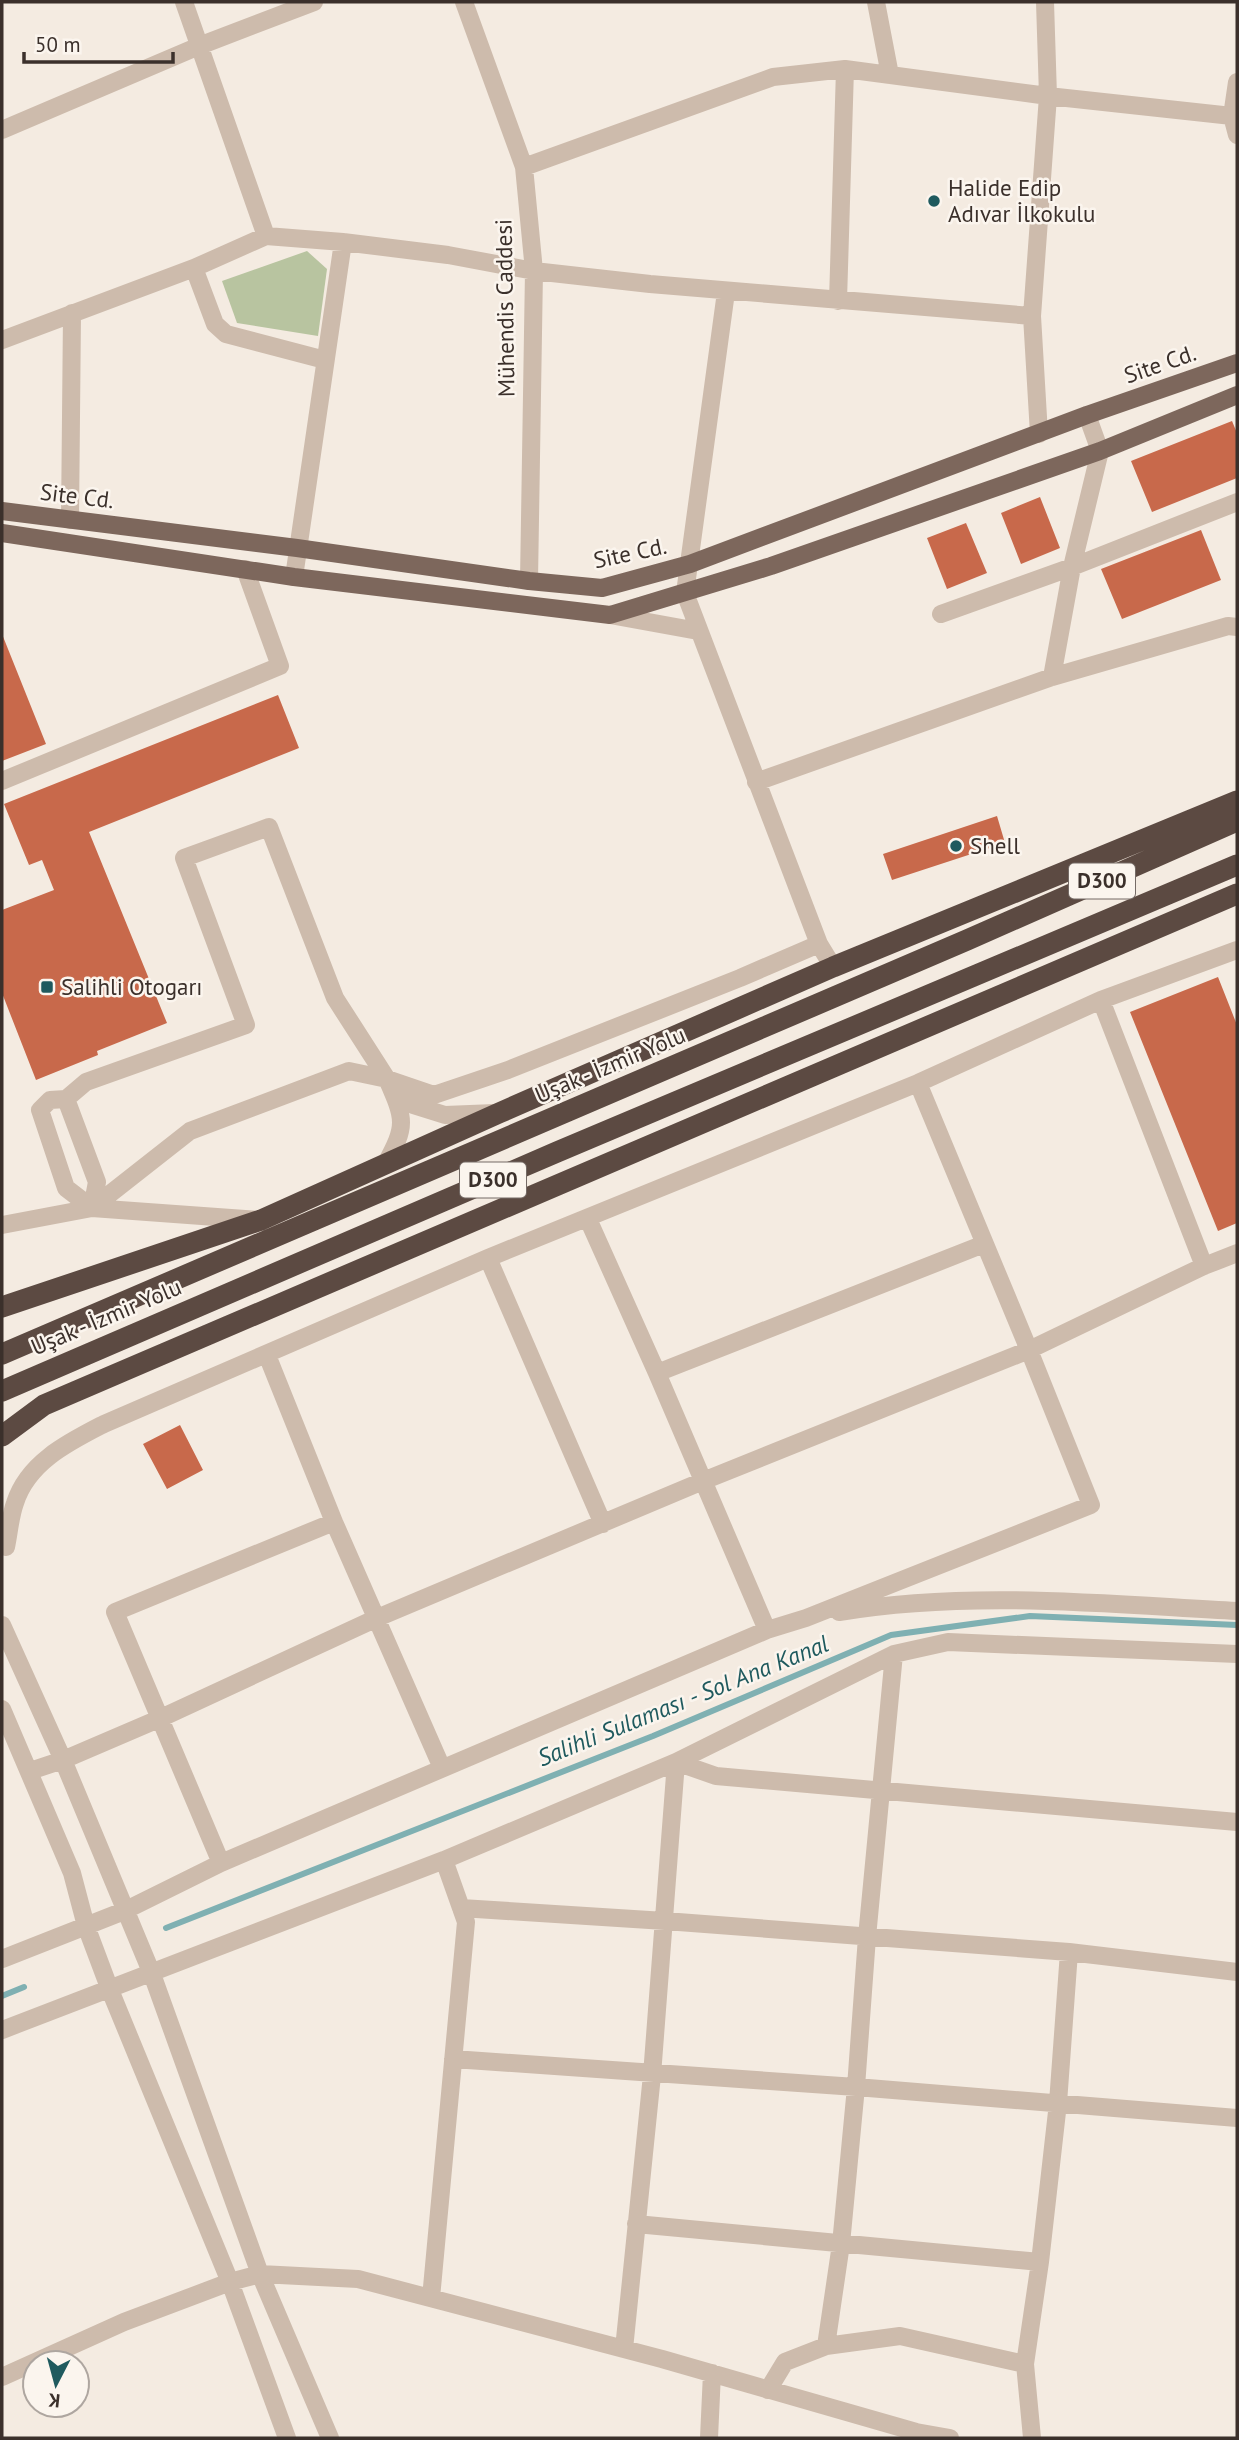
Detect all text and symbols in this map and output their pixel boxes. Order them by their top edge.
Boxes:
scale bar [24,21,173,65]
text: 50 m [35,31,81,58]
place label: Halide Edip Adıvar İlkokulu [948,173,1095,228]
marker: Halide Edip Adıvar İlkokulu [926,193,942,209]
street label: Mühendis Caddesi [488,219,521,397]
street label: Site Cd. [1120,338,1200,389]
street label: Site Cd. [38,477,116,514]
street label: Site Cd. [591,531,669,574]
place label: Shell [970,831,1020,860]
marker: Shell [948,838,964,854]
road number: D300 [1069,864,1135,898]
place label: Salihli Otogarı [61,972,202,1001]
marker: Salihli Otogarı [39,979,55,995]
street label: Uşak - İzmir Yolu [530,1020,689,1109]
road number: D300 [460,1162,526,1198]
street label: Uşak - İzmir Yolu [26,1272,185,1361]
water label: Salihli Sulaması - Sol Ana Kanal [533,1628,833,1773]
north arrow [21,2349,91,2419]
text: K [47,2388,61,2413]

